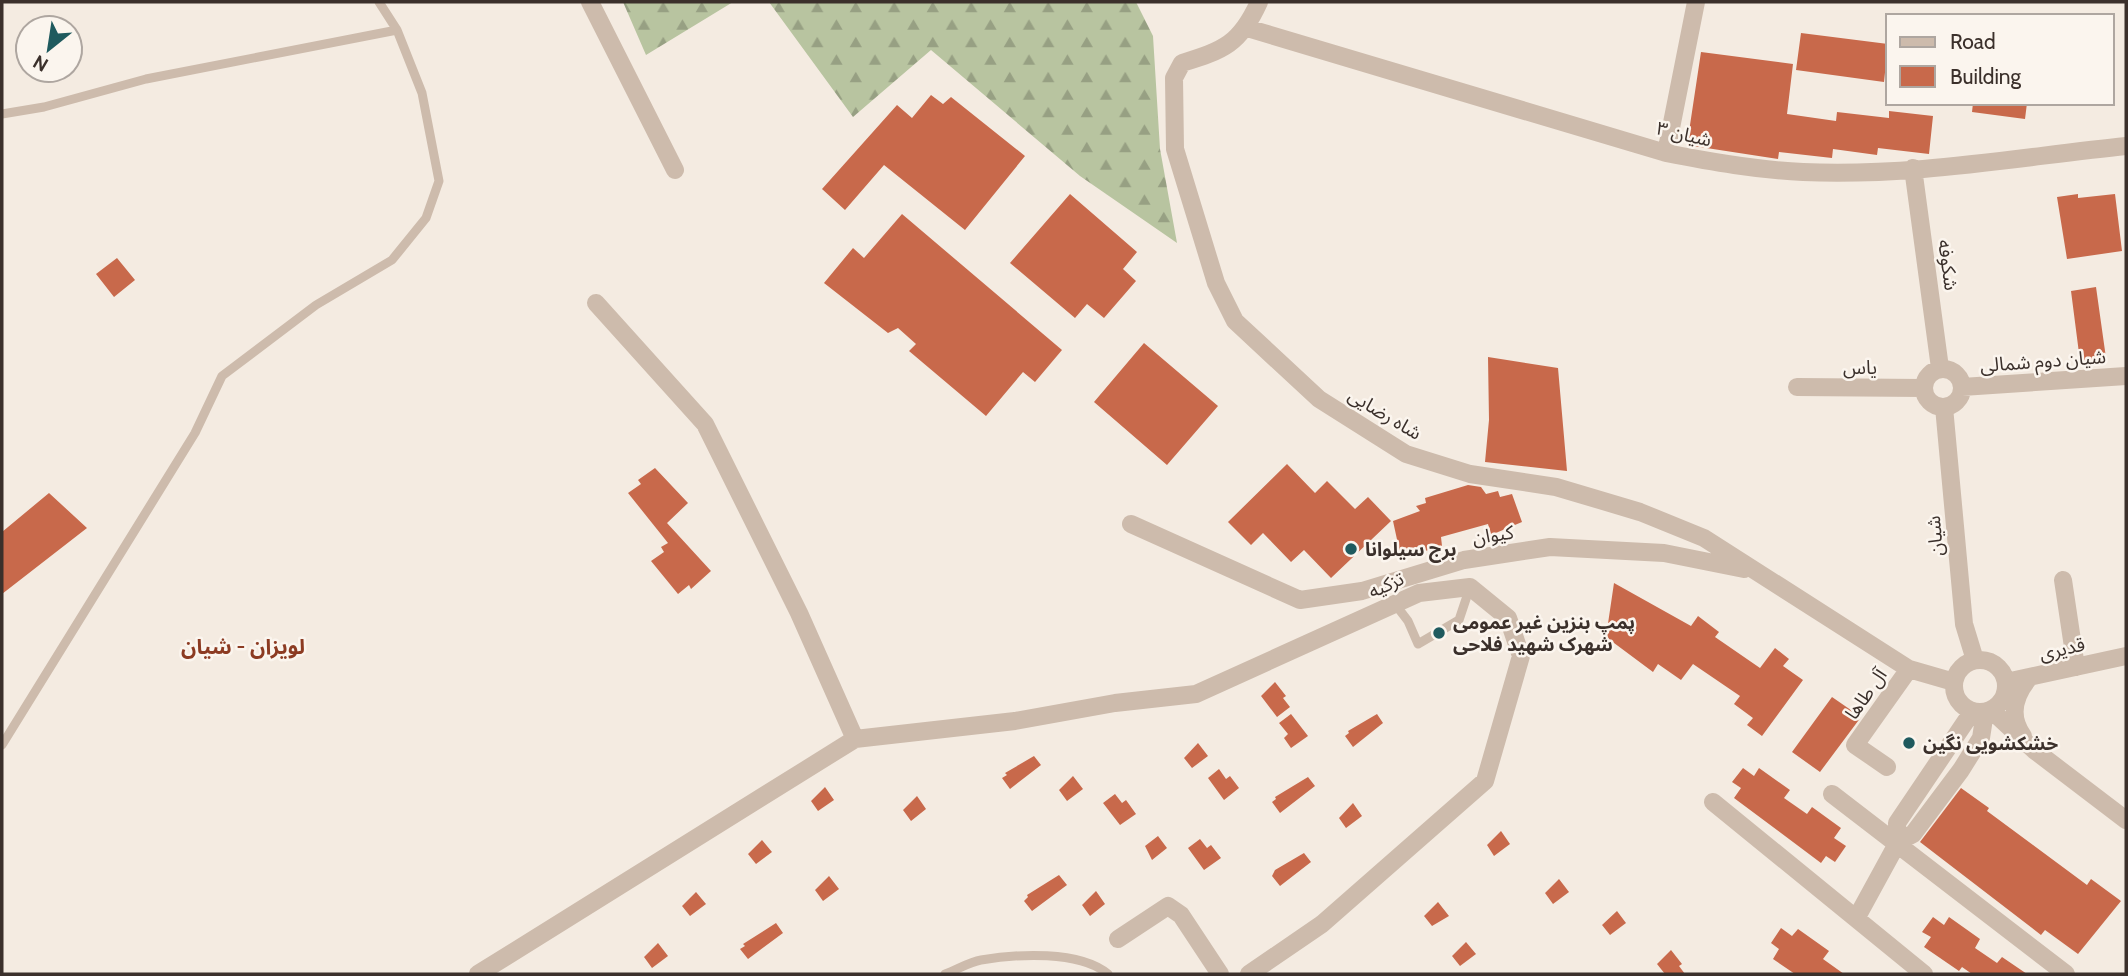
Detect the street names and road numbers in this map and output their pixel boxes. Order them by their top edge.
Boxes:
street label: شیان ۳ [1654,117,1714,151]
street label: شکوفه [1933,238,1963,292]
street label: شیان دوم شمالی [1979,345,2107,380]
street label: یاس [1843,356,1877,379]
street label: شاه رضایی [1344,383,1426,445]
street label: شیان [1922,515,1948,557]
street label: کیوان [1471,520,1516,550]
street label: تزکیه [1365,567,1407,603]
street label: قدیری [2037,633,2087,665]
street label: آل طاها [1840,663,1893,724]

